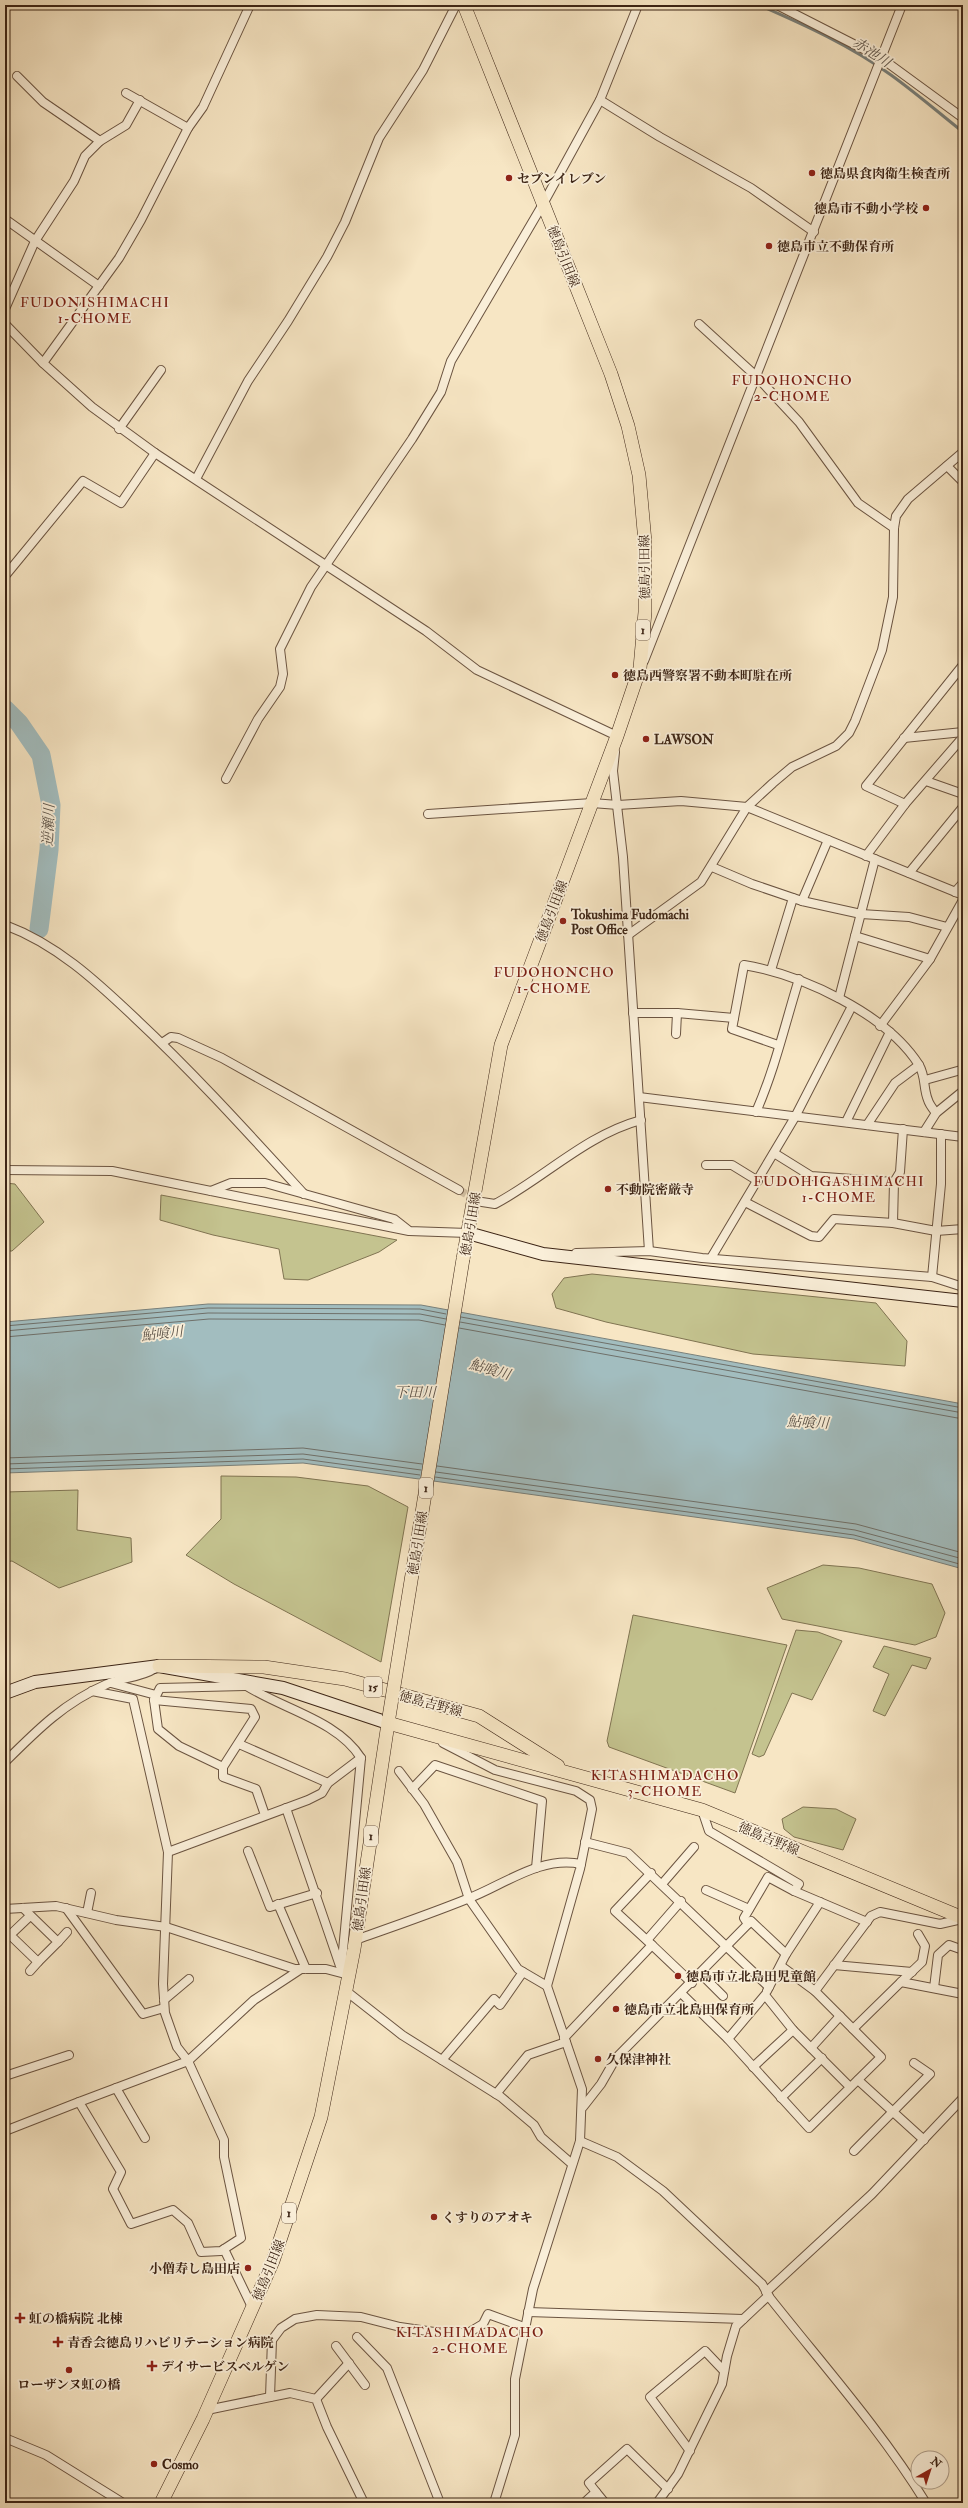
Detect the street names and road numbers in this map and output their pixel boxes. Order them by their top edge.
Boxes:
street label: 徳島引田線 [543,223,583,290]
street label: 徳島引田線 [636,534,654,600]
road number: 1 [636,620,650,640]
street label: 徳島引田線 [533,878,571,945]
street label: 徳島引田線 [457,1191,485,1258]
road number: 1 [419,1478,433,1498]
street label: 徳島引田線 [405,1510,431,1577]
road number: 15 [364,1677,382,1697]
street label: 徳島吉野線 [397,1688,464,1720]
street label: 徳島吉野線 [736,1819,802,1859]
road number: 1 [364,1826,378,1846]
street label: 徳島引田線 [350,1866,374,1932]
road number: 1 [282,2203,296,2223]
street label: 徳島引田線 [249,2237,289,2304]

